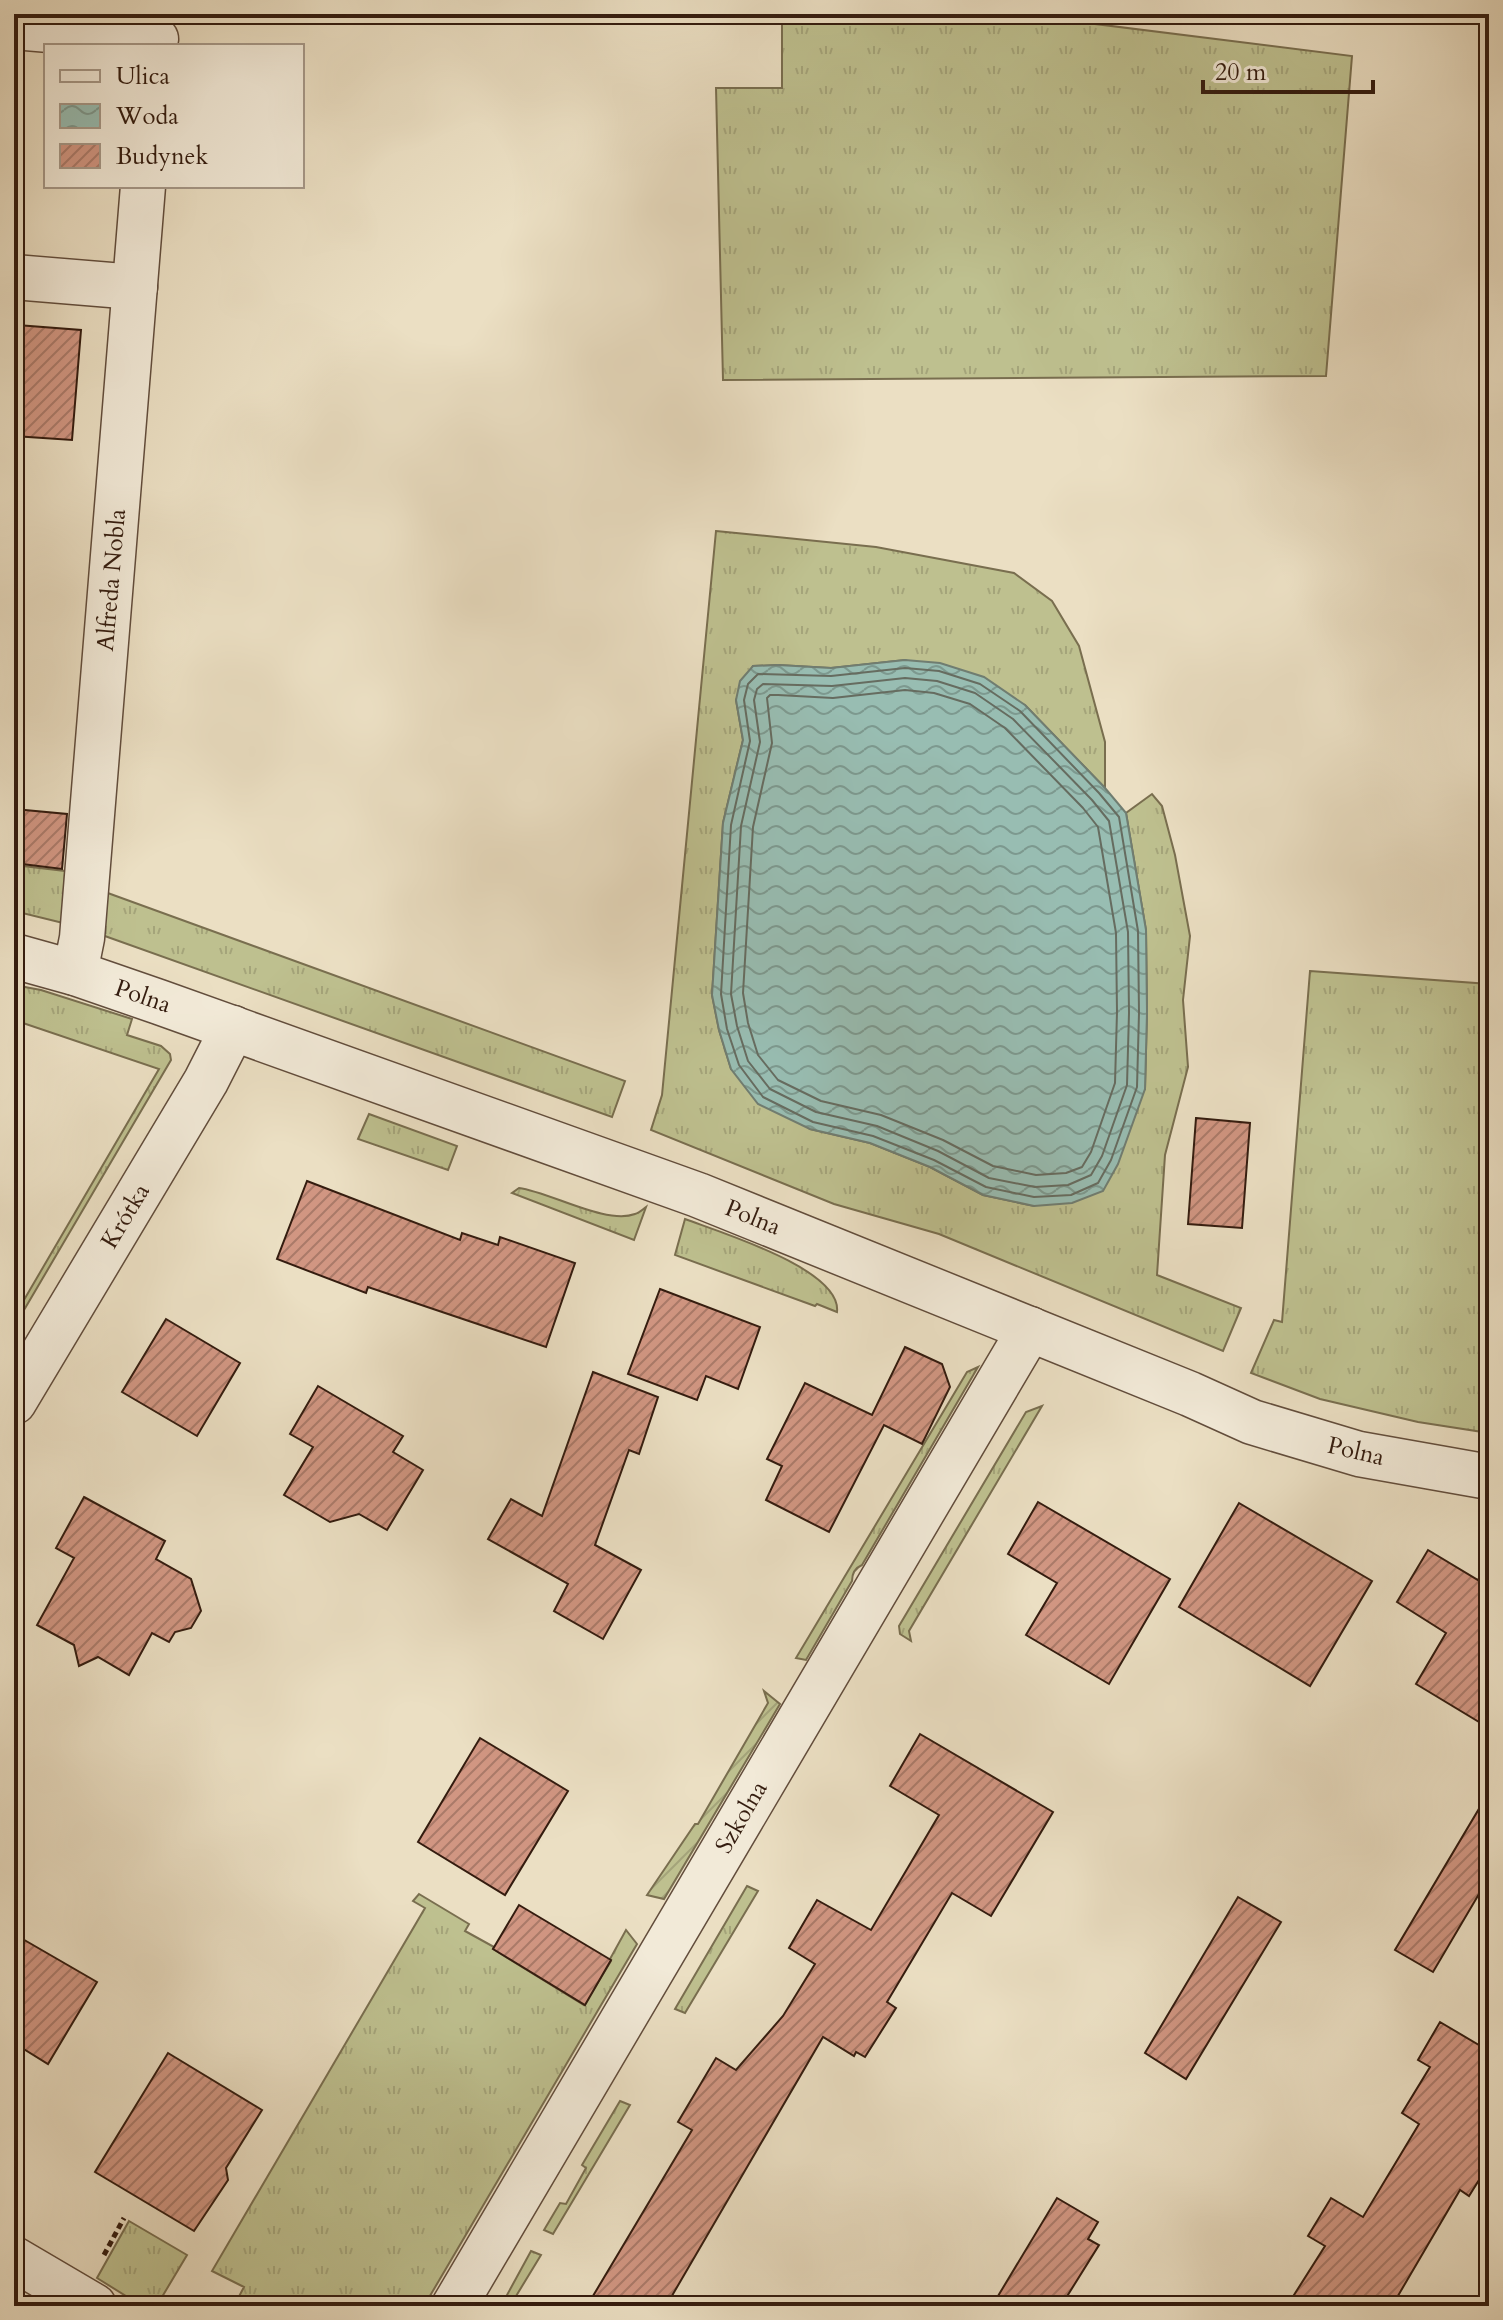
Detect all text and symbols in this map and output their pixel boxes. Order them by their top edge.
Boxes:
legend [44,44,304,188]
scale bar [1203,44,1373,94]
text: 20 m [1215,56,1267,89]
text: Ulica [116,60,170,93]
text: Woda [115,100,179,133]
text: Budynek [116,140,208,173]
street label: Alfreda Nobla [89,507,134,652]
street label: Polna [110,972,176,1022]
street label: Krótka [93,1177,158,1255]
street label: Polna [720,1191,786,1244]
street label: Polna [1324,1429,1388,1474]
street label: Szkolna [707,1774,776,1860]

